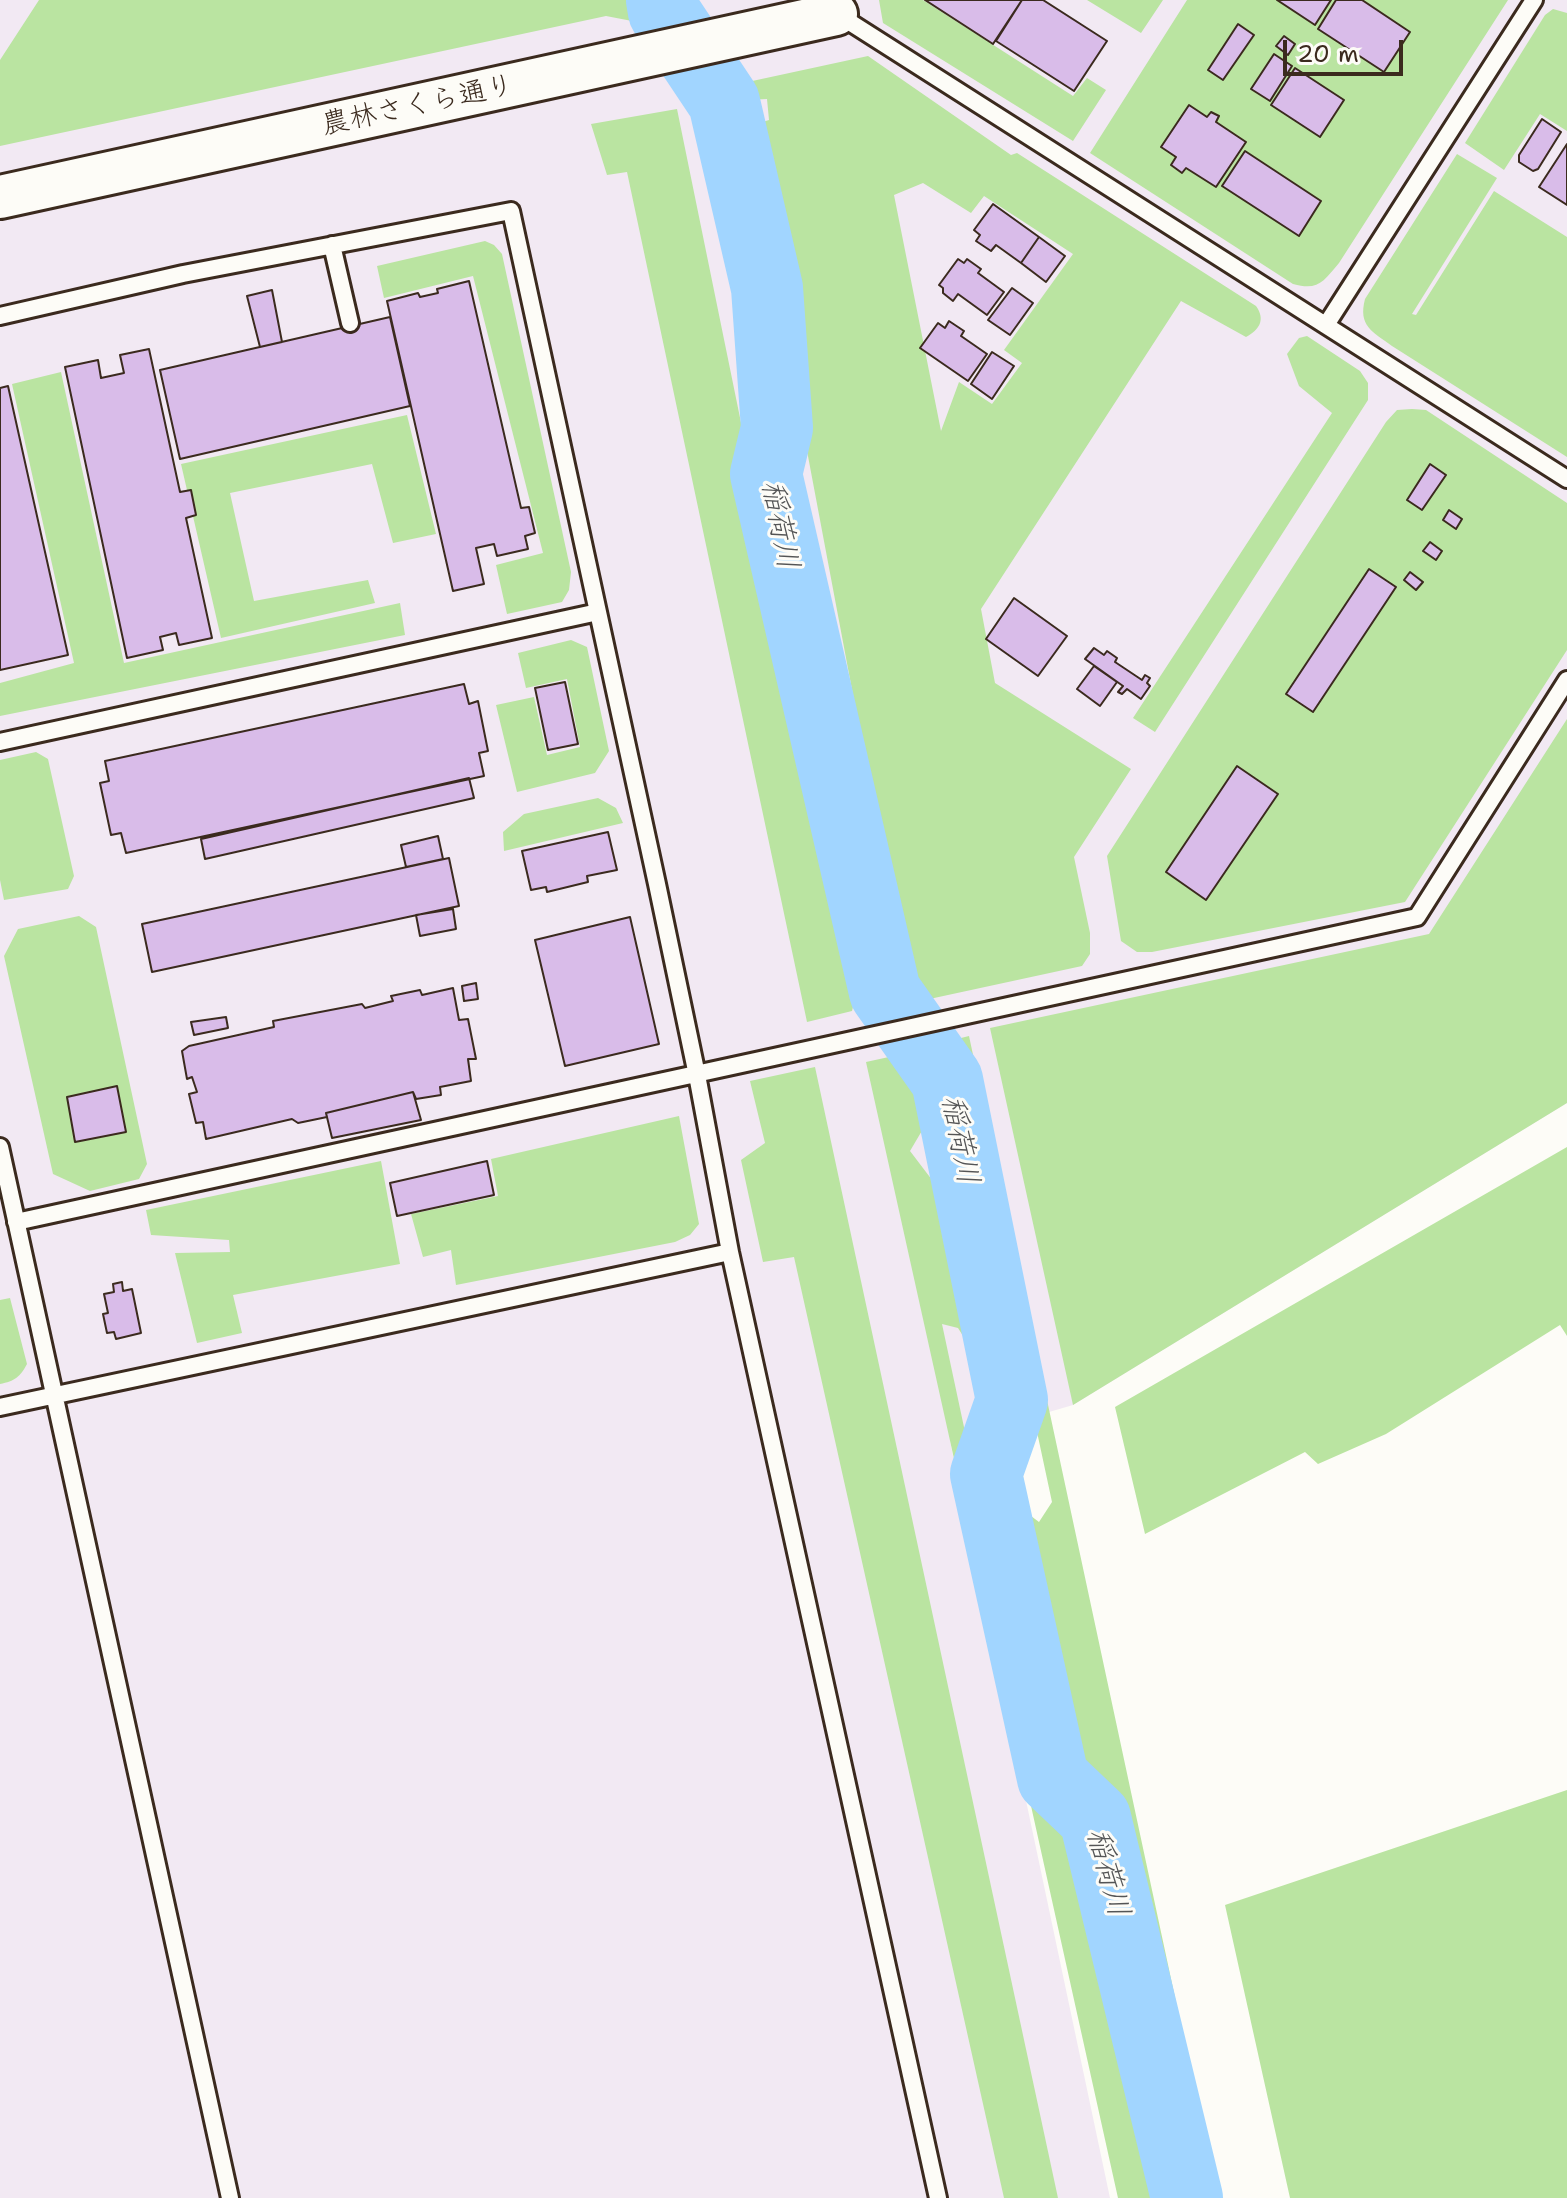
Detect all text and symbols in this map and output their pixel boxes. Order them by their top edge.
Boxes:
scale bar [1287,24,1407,74]
text: 20 m [1297,38,1359,70]
street label: 農林さくら通り [319,69,517,143]
water label: 稲荷川 [753,477,805,573]
water label: 稲荷川 [933,1092,985,1188]
water label: 稲荷川 [1078,1825,1136,1921]

